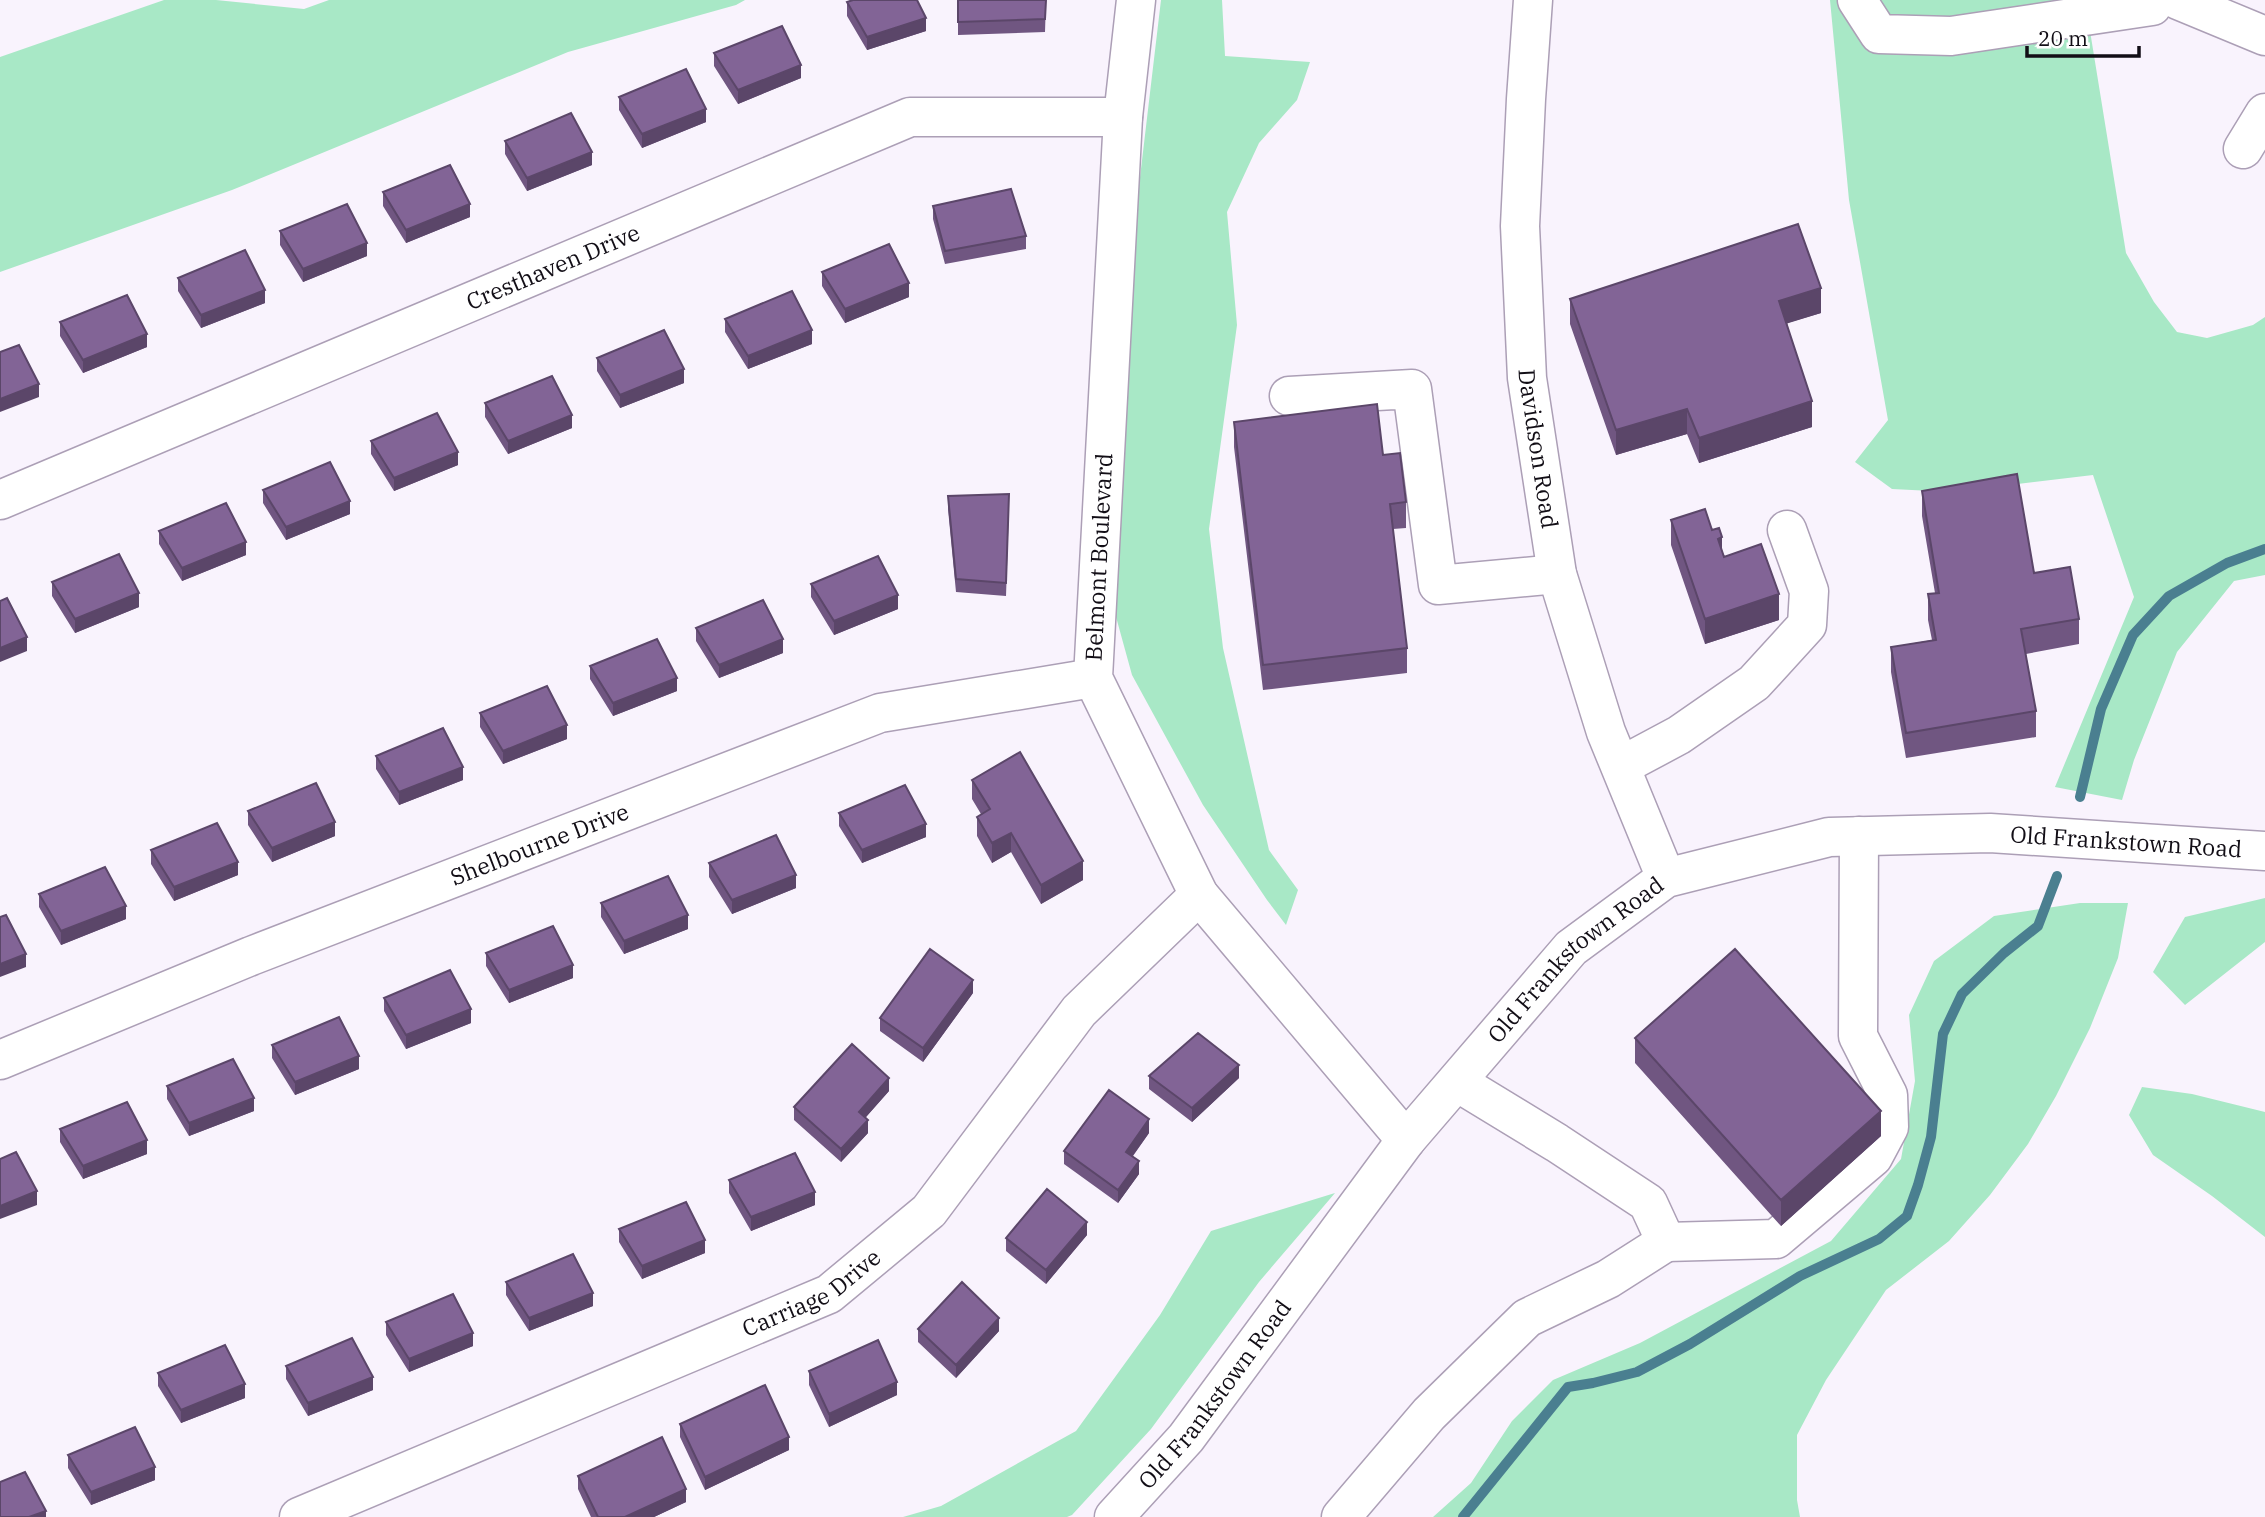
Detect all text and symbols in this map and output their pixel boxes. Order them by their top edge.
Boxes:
scale bar [2027,14,2139,58]
text: 20 m [2038,24,2088,52]
street label: Cresthaven Drive [461,217,644,316]
street label: Davidson Road [1513,368,1566,530]
street label: Belmont Boulevard [1078,452,1118,662]
street label: Shelbourne Drive [446,796,633,892]
street label: Old Frankstown Road [2009,818,2243,863]
street label: Old Frankstown Road [1480,869,1669,1049]
street label: Carriage Drive [737,1242,886,1343]
street label: Old Frankstown Road [1131,1293,1297,1495]

